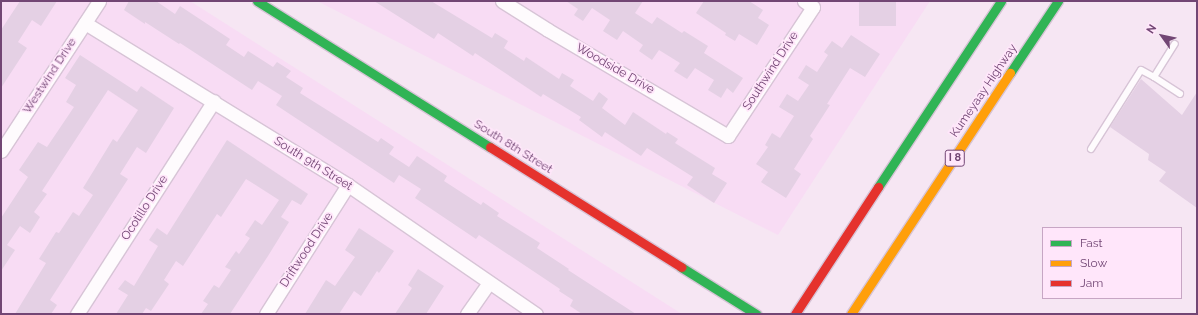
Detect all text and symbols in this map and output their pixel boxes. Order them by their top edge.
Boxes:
north arrow [1142,16,1182,56]
text: N [1144,22,1159,36]
street label: Southwind Drive [740,29,802,113]
street label: Westwind Drive [20,36,80,116]
street label: Woodside Drive [573,41,657,97]
street label: Kumeyaay Highway [947,42,1021,140]
street label: South 8th Street [471,117,555,177]
street label: South 9th Street [271,134,355,194]
road number: I 8 [944,149,966,167]
street label: Ocotillo Drive [119,173,171,243]
street label: Driftwood Drive [277,210,337,290]
legend [1042,227,1182,299]
text: Fast [1080,236,1103,250]
text: Slow [1080,256,1107,270]
text: Jam [1080,276,1103,290]

